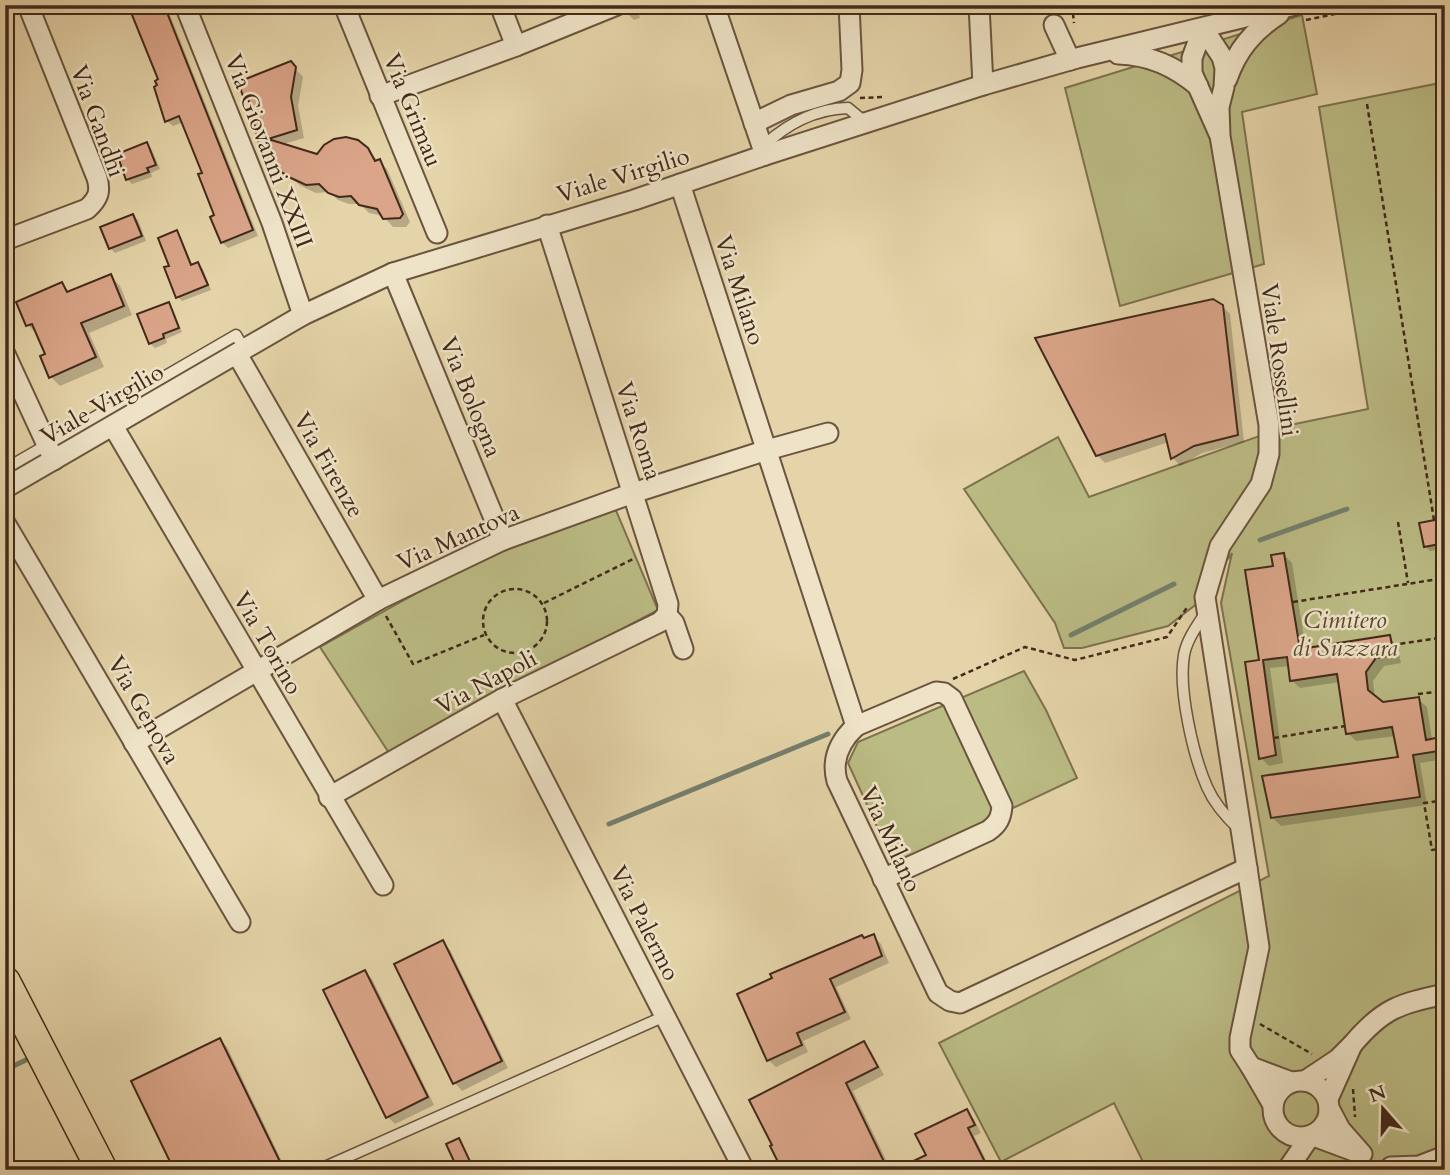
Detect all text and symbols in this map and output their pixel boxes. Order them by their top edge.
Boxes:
street label: Via Giovanni XXIII [216,49,321,253]
street label: Via Grimau [375,49,450,172]
street label: Via Gandhi [62,61,133,182]
street label: Viale Virgilio [553,140,694,211]
street label: Via Milano [706,231,773,349]
street label: Viale Rossellini [1252,281,1307,439]
street label: Via Bologna [431,332,510,463]
street label: Viale Virgilio [35,356,170,453]
street label: Via Roma [607,378,670,485]
street label: Via Firenze [285,407,372,524]
street label: Via Mantova [392,496,525,579]
street label: Via Torino [225,586,310,701]
park label: Cimitero di Suzzara [1292,604,1398,665]
street label: Via Napoli [430,642,543,723]
street label: Via Genova [99,650,188,771]
street label: Via Milano [852,781,930,898]
street label: Via Palermo [602,860,688,986]
north arrow [1348,1074,1418,1144]
text: N [1365,1079,1390,1109]

